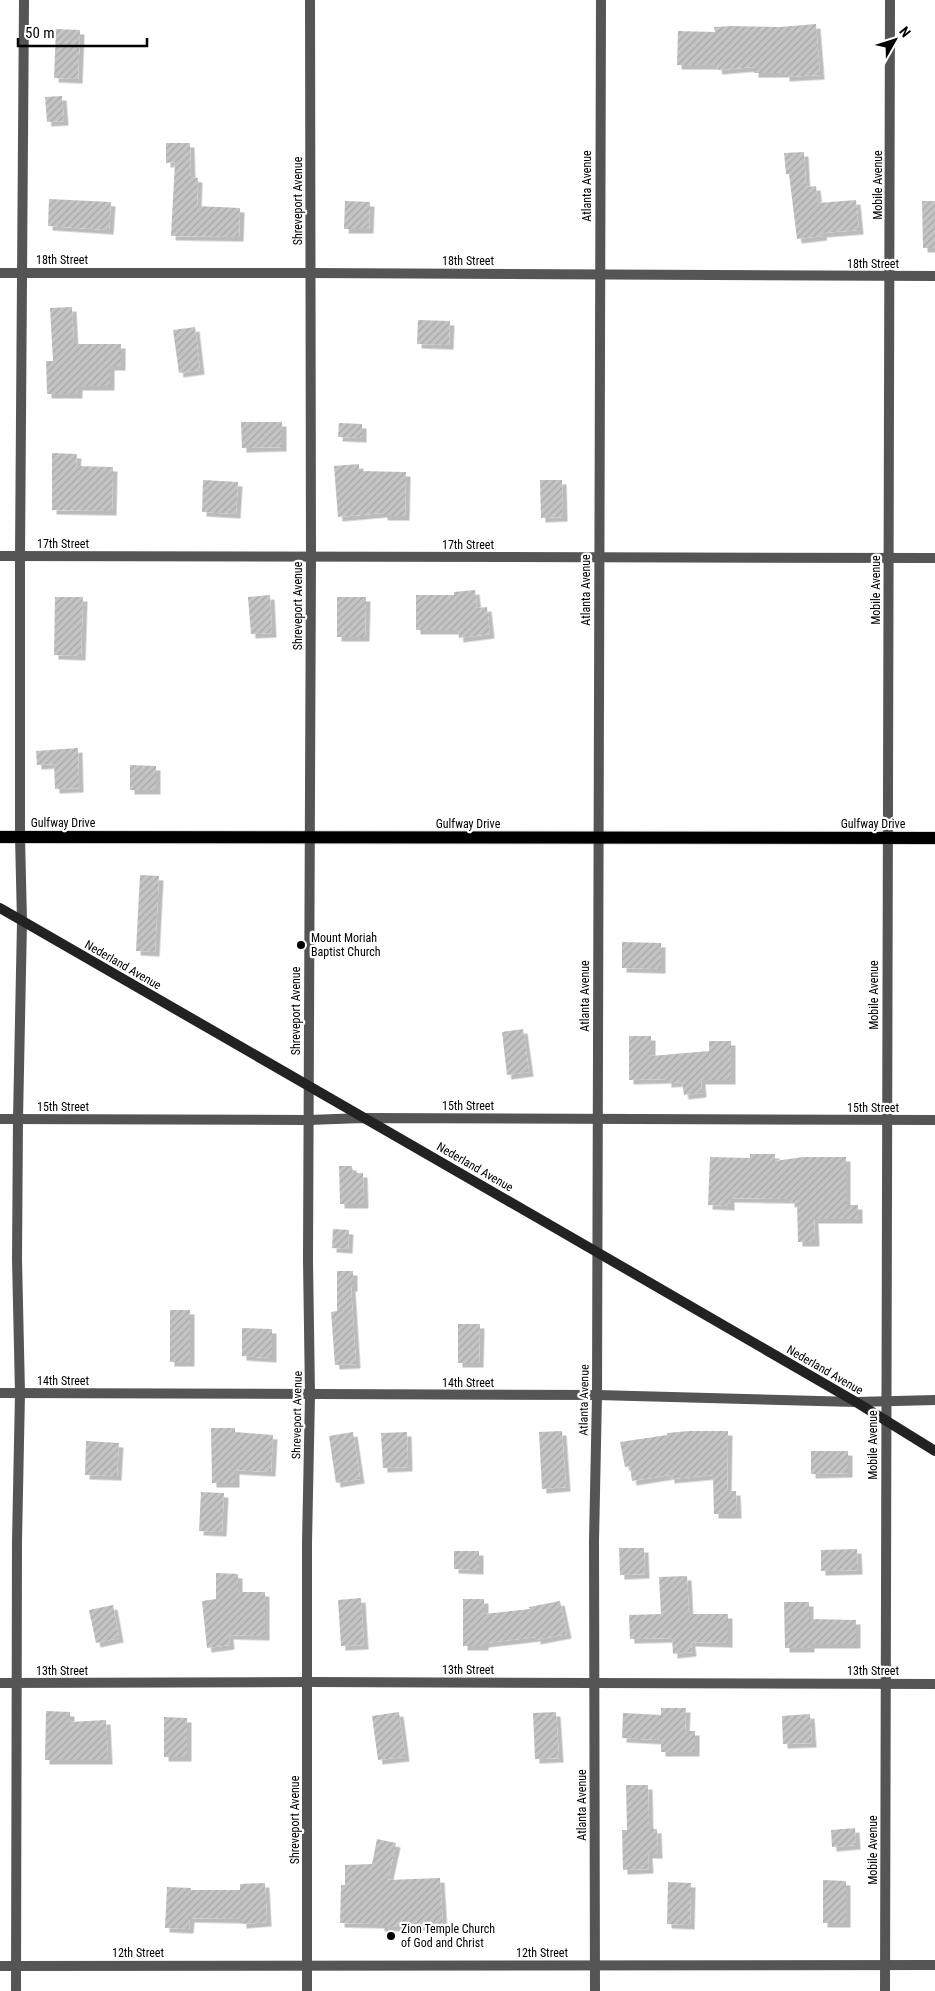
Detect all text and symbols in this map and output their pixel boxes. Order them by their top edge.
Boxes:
scale bar [18,15,146,47]
north arrow [870,15,920,65]
text: N [896,23,914,40]
text: 50 m [25,24,55,42]
street label: Atlanta Avenue [580,150,594,222]
street label: Mobile Avenue [871,150,885,220]
street label: Shreveport Avenue [291,156,305,245]
street label: 18th Street [36,253,88,267]
street label: 18th Street [442,254,494,268]
street label: 18th Street [847,257,899,271]
street label: 17th Street [37,537,89,551]
street label: 17th Street [442,538,494,552]
street label: Atlanta Avenue [579,554,593,626]
street label: Mobile Avenue [869,555,883,625]
street label: Shreveport Avenue [291,561,305,650]
street label: Gulfway Drive [31,816,96,830]
street label: Gulfway Drive [436,817,501,831]
street label: Gulfway Drive [841,817,906,831]
place label: Mount Moriah Baptist Church [311,931,381,959]
street label: Nederland Avenue [82,937,164,993]
marker: Mount Moriah Baptist Church [295,939,307,951]
street label: Atlanta Avenue [578,960,592,1032]
street label: Mobile Avenue [867,960,881,1030]
street label: Shreveport Avenue [289,966,303,1055]
street label: 15th Street [442,1099,494,1113]
street label: 15th Street [37,1100,89,1114]
street label: 15th Street [847,1101,899,1115]
street label: Nederland Avenue [434,1139,516,1195]
street label: Nederland Avenue [784,1342,866,1398]
street label: Atlanta Avenue [576,1364,592,1436]
street label: Shreveport Avenue [289,1370,305,1459]
street label: 14th Street [37,1374,89,1388]
street label: 14th Street [442,1376,494,1390]
street label: Mobile Avenue [866,1410,880,1480]
street label: 13th Street [442,1663,494,1677]
street label: 13th Street [36,1664,88,1678]
street label: 13th Street [847,1664,899,1678]
street label: Atlanta Avenue [575,1769,589,1841]
street label: Shreveport Avenue [288,1775,302,1864]
street label: Mobile Avenue [866,1815,880,1885]
place label: Zion Temple Church of God and Christ [401,1922,495,1950]
marker: Zion Temple Church of God and Christ [385,1930,397,1942]
street label: 12th Street [112,1946,164,1960]
street label: 12th Street [516,1946,568,1960]

